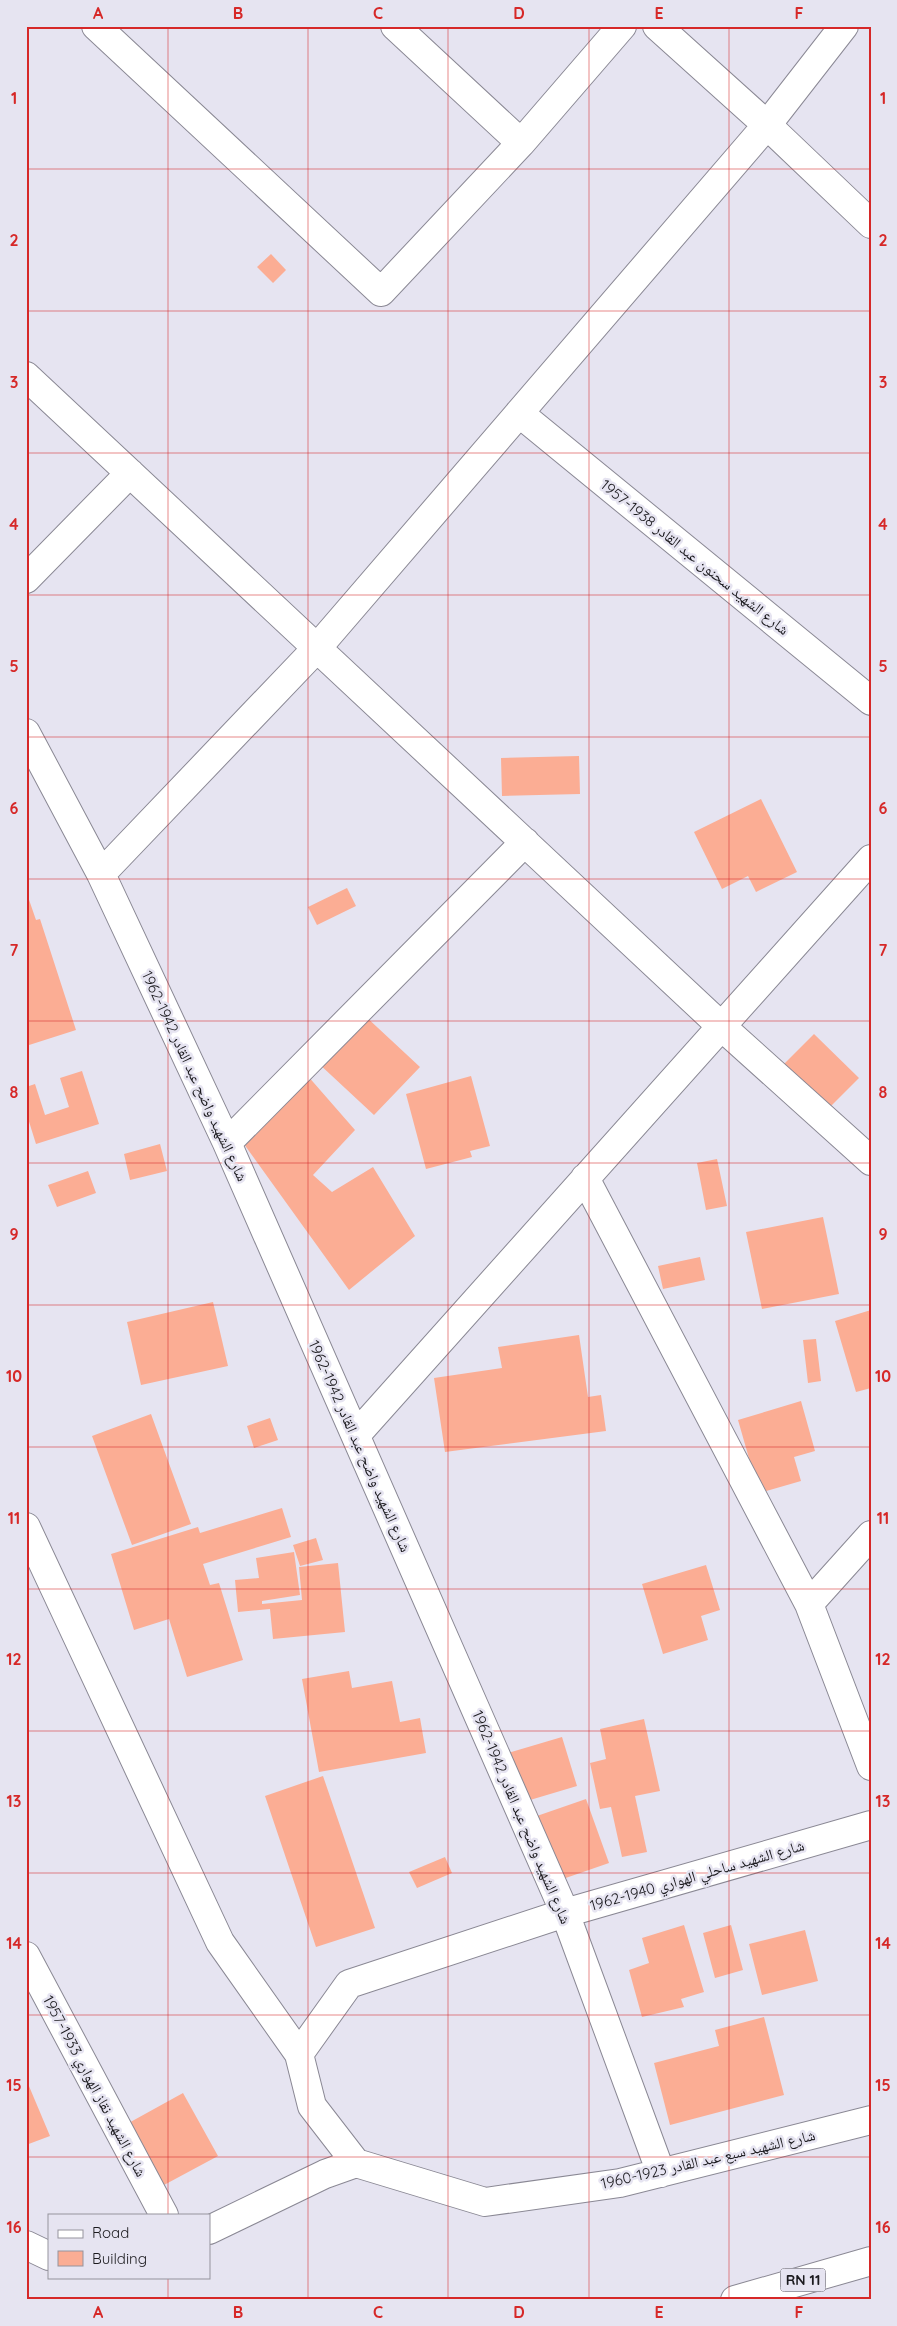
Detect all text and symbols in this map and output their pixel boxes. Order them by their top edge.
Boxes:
text: A [93,3,104,23]
text: B [233,3,243,23]
text: C [373,3,383,23]
text: D [513,3,525,23]
text: E [654,3,664,23]
text: F [795,3,804,23]
text: 1 [11,88,17,108]
text: 1 [880,88,886,108]
text: 2 [9,230,19,250]
text: 2 [878,230,888,250]
text: 3 [10,372,18,392]
text: 3 [879,372,887,392]
street label: شارع الشهيد سحنون عبد القادر 1938-1957 [596,475,793,640]
text: 4 [9,514,19,534]
text: 4 [878,514,888,534]
text: 5 [9,656,19,676]
text: 5 [878,656,888,676]
text: 6 [10,798,19,818]
text: 6 [879,798,888,818]
text: 7 [10,940,19,960]
text: 7 [879,940,888,960]
street label: شارع الشهيد واضح عبد القادر 1942-1962 [137,968,252,1185]
text: 8 [10,1082,19,1102]
text: 8 [879,1082,888,1102]
text: 9 [9,1224,19,1244]
text: 9 [878,1224,888,1244]
street label: شارع الشهيد واضح عبد القادر 1942-1962 [304,1337,416,1555]
text: 10 [6,1366,22,1386]
text: 10 [875,1366,891,1386]
text: 11 [8,1508,20,1528]
text: 11 [877,1508,889,1528]
text: 12 [6,1649,22,1669]
text: 12 [875,1649,891,1669]
street label: شارع الشهيد واضح عبد القادر 1942-1962 [467,1707,576,1927]
text: 13 [7,1791,21,1811]
text: 13 [876,1791,890,1811]
street label: شارع الشهيد ساحلي الهواري 1940-1962 [588,1835,807,1917]
text: 14 [6,1933,22,1953]
text: 14 [875,1933,891,1953]
street label: شارع الشهيد نقاز الهواري 1933-1957 [37,1992,151,2181]
text: 15 [6,2075,22,2095]
text: 15 [875,2075,891,2095]
street label: شارع الشهيد سبع عبد القادر 1923-1960 [599,2125,817,2194]
legend [48,2214,210,2278]
text: 16 [6,2217,22,2237]
text: 16 [875,2217,891,2237]
text: Road [92,2223,129,2242]
text: Building [92,2249,147,2268]
road number: RN 11 [780,2268,826,2292]
text: A [93,2302,104,2322]
text: B [233,2302,243,2322]
text: C [373,2302,383,2322]
text: D [513,2302,525,2322]
text: E [654,2302,664,2322]
text: F [795,2302,804,2322]

